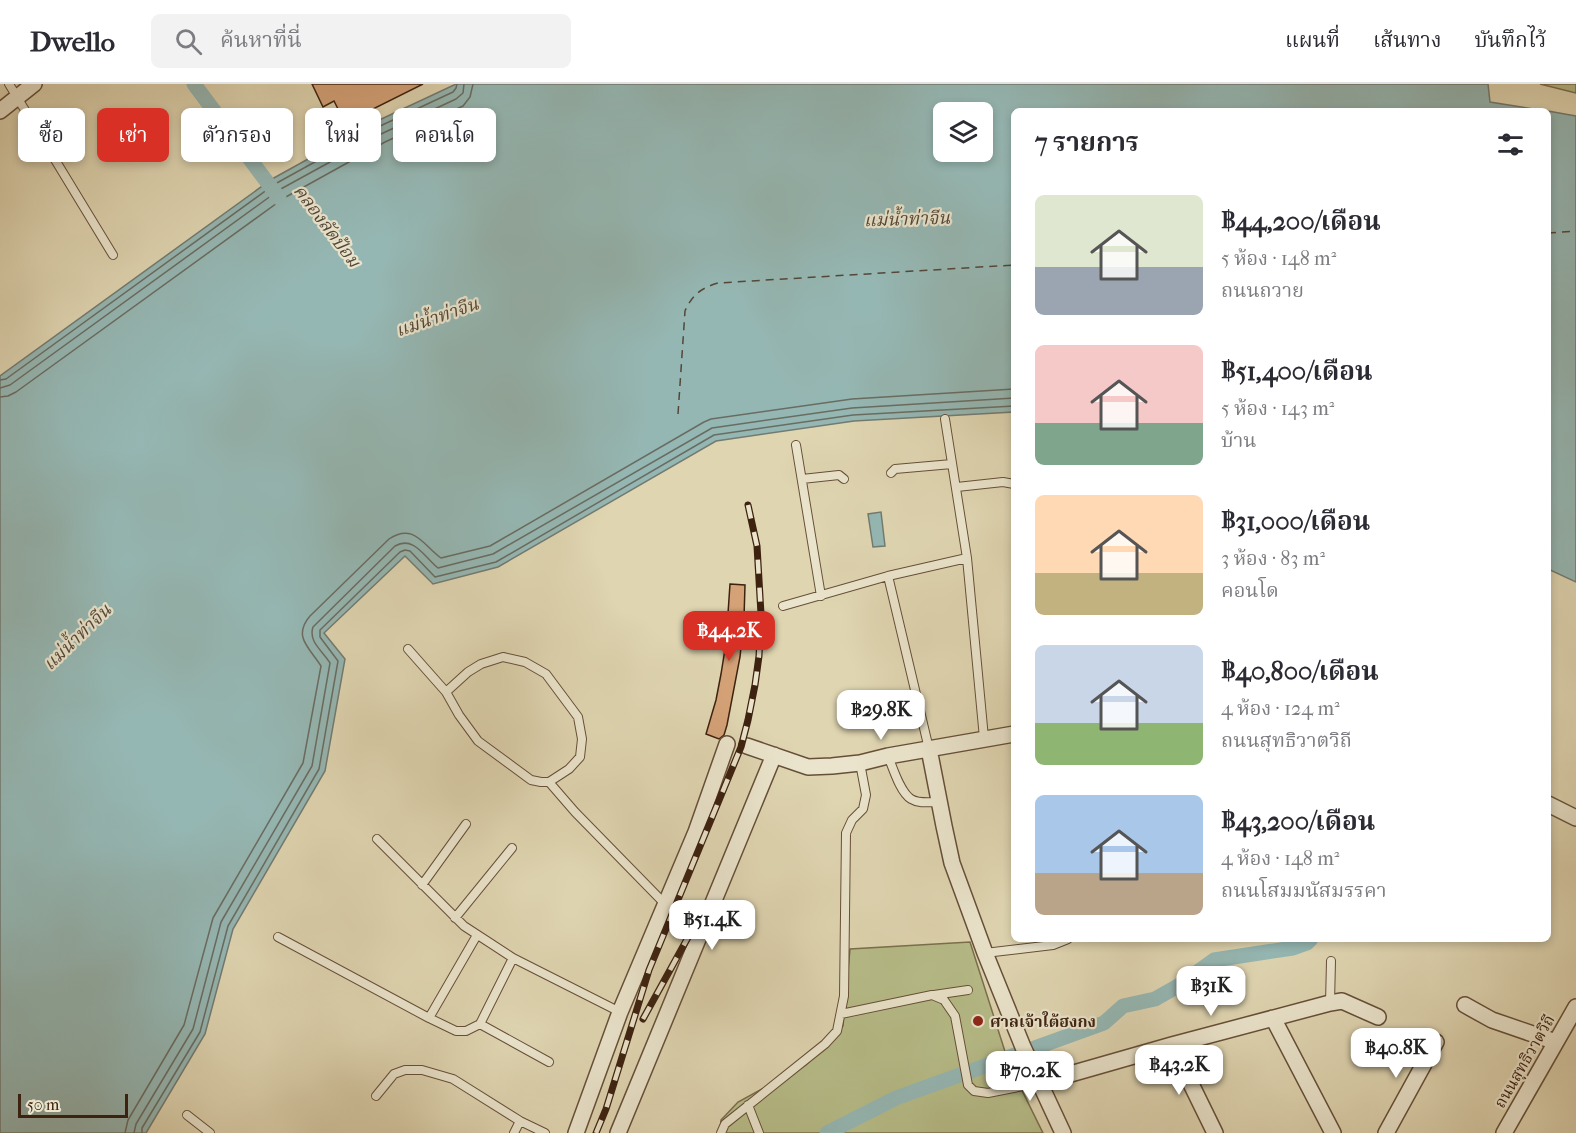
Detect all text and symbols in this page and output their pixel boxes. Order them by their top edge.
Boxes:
search box [151,14,571,68]
text: Dwello [30,25,115,58]
icon: search [172,25,205,58]
text: ค้นหาที่นี่ [220,27,302,53]
text: แผนที่ [1285,28,1340,52]
text: เส้นทาง [1373,28,1441,52]
text: บันทึกไว้ [1474,28,1546,52]
map controls [933,102,993,162]
button: layers [933,102,993,162]
chip: ซื้อ [18,108,85,162]
chip: เช่า [97,108,169,162]
chip: ตัวกรอง [181,108,293,162]
chip: ใหม่ [305,108,381,162]
chip: คอนโด [393,108,496,162]
text: 7 รายการ [1035,127,1139,158]
icon: filters [1494,128,1527,161]
water label: คลองลัดป้อม [289,181,365,273]
water label: แม่น้ำท่าจีน [863,203,951,231]
text: ฿44,200/เดือน [1221,206,1381,237]
icon: home [1083,219,1155,291]
text: 5 ห้อง · 148 m² [1221,247,1336,270]
text: ถนนถวาย [1221,279,1304,302]
water label: แม่น้ำท่าจีน [392,290,481,341]
text: ฿51,400/เดือน [1221,356,1372,387]
icon: home [1083,369,1155,441]
text: 5 ห้อง · 143 m² [1221,397,1334,420]
text: บ้าน [1221,429,1257,452]
text: ฿31,000/เดือน [1221,506,1370,537]
icon: home [1083,519,1155,591]
text: 3 ห้อง · 83 m² [1221,547,1325,570]
text: คอนโด [1221,579,1279,602]
water label: แม่น้ำท่าจีน [36,597,116,675]
pin: ฿44.2K [680,611,778,662]
text: ฿44.2K [697,619,761,642]
text: ฿40,800/เดือน [1221,656,1379,687]
icon: home [1083,669,1155,741]
pin: ฿29.8K [832,690,930,741]
text: 4 ห้อง · 124 m² [1221,697,1340,720]
text: ฿29.8K [851,698,911,721]
text: ถนนสุทธิวาตวิถี [1221,729,1352,752]
text: ฿43,200/เดือน [1221,806,1375,837]
icon: home [1083,819,1155,891]
text: 4 ห้อง · 148 m² [1221,847,1339,870]
text: ถนนโสมมนัสมรรคา [1221,879,1387,902]
pin: ฿51.4K [663,900,761,951]
text: ฿51.4K [683,908,741,931]
pin: ฿31K [1175,966,1247,1017]
text: ฿31K [1190,974,1232,997]
place label: ศาลเจ้าใต้ฮงกง [990,1011,1096,1031]
street label: ถนนสุทธิวาตวิถี [1490,1011,1561,1112]
marker: ศาลเจ้าใต้ฮงกง [971,1014,985,1028]
pin: ฿40.8K [1347,1028,1445,1079]
text: ฿40.8K [1365,1036,1427,1059]
pin: ฿43.2K [1130,1045,1228,1096]
pin: ฿70.2K [981,1051,1079,1102]
text: ฿43.2K [1149,1053,1209,1076]
text: ฿70.2K [1000,1059,1060,1082]
scale bar [18,1091,128,1118]
text: 50 m [27,1095,59,1114]

